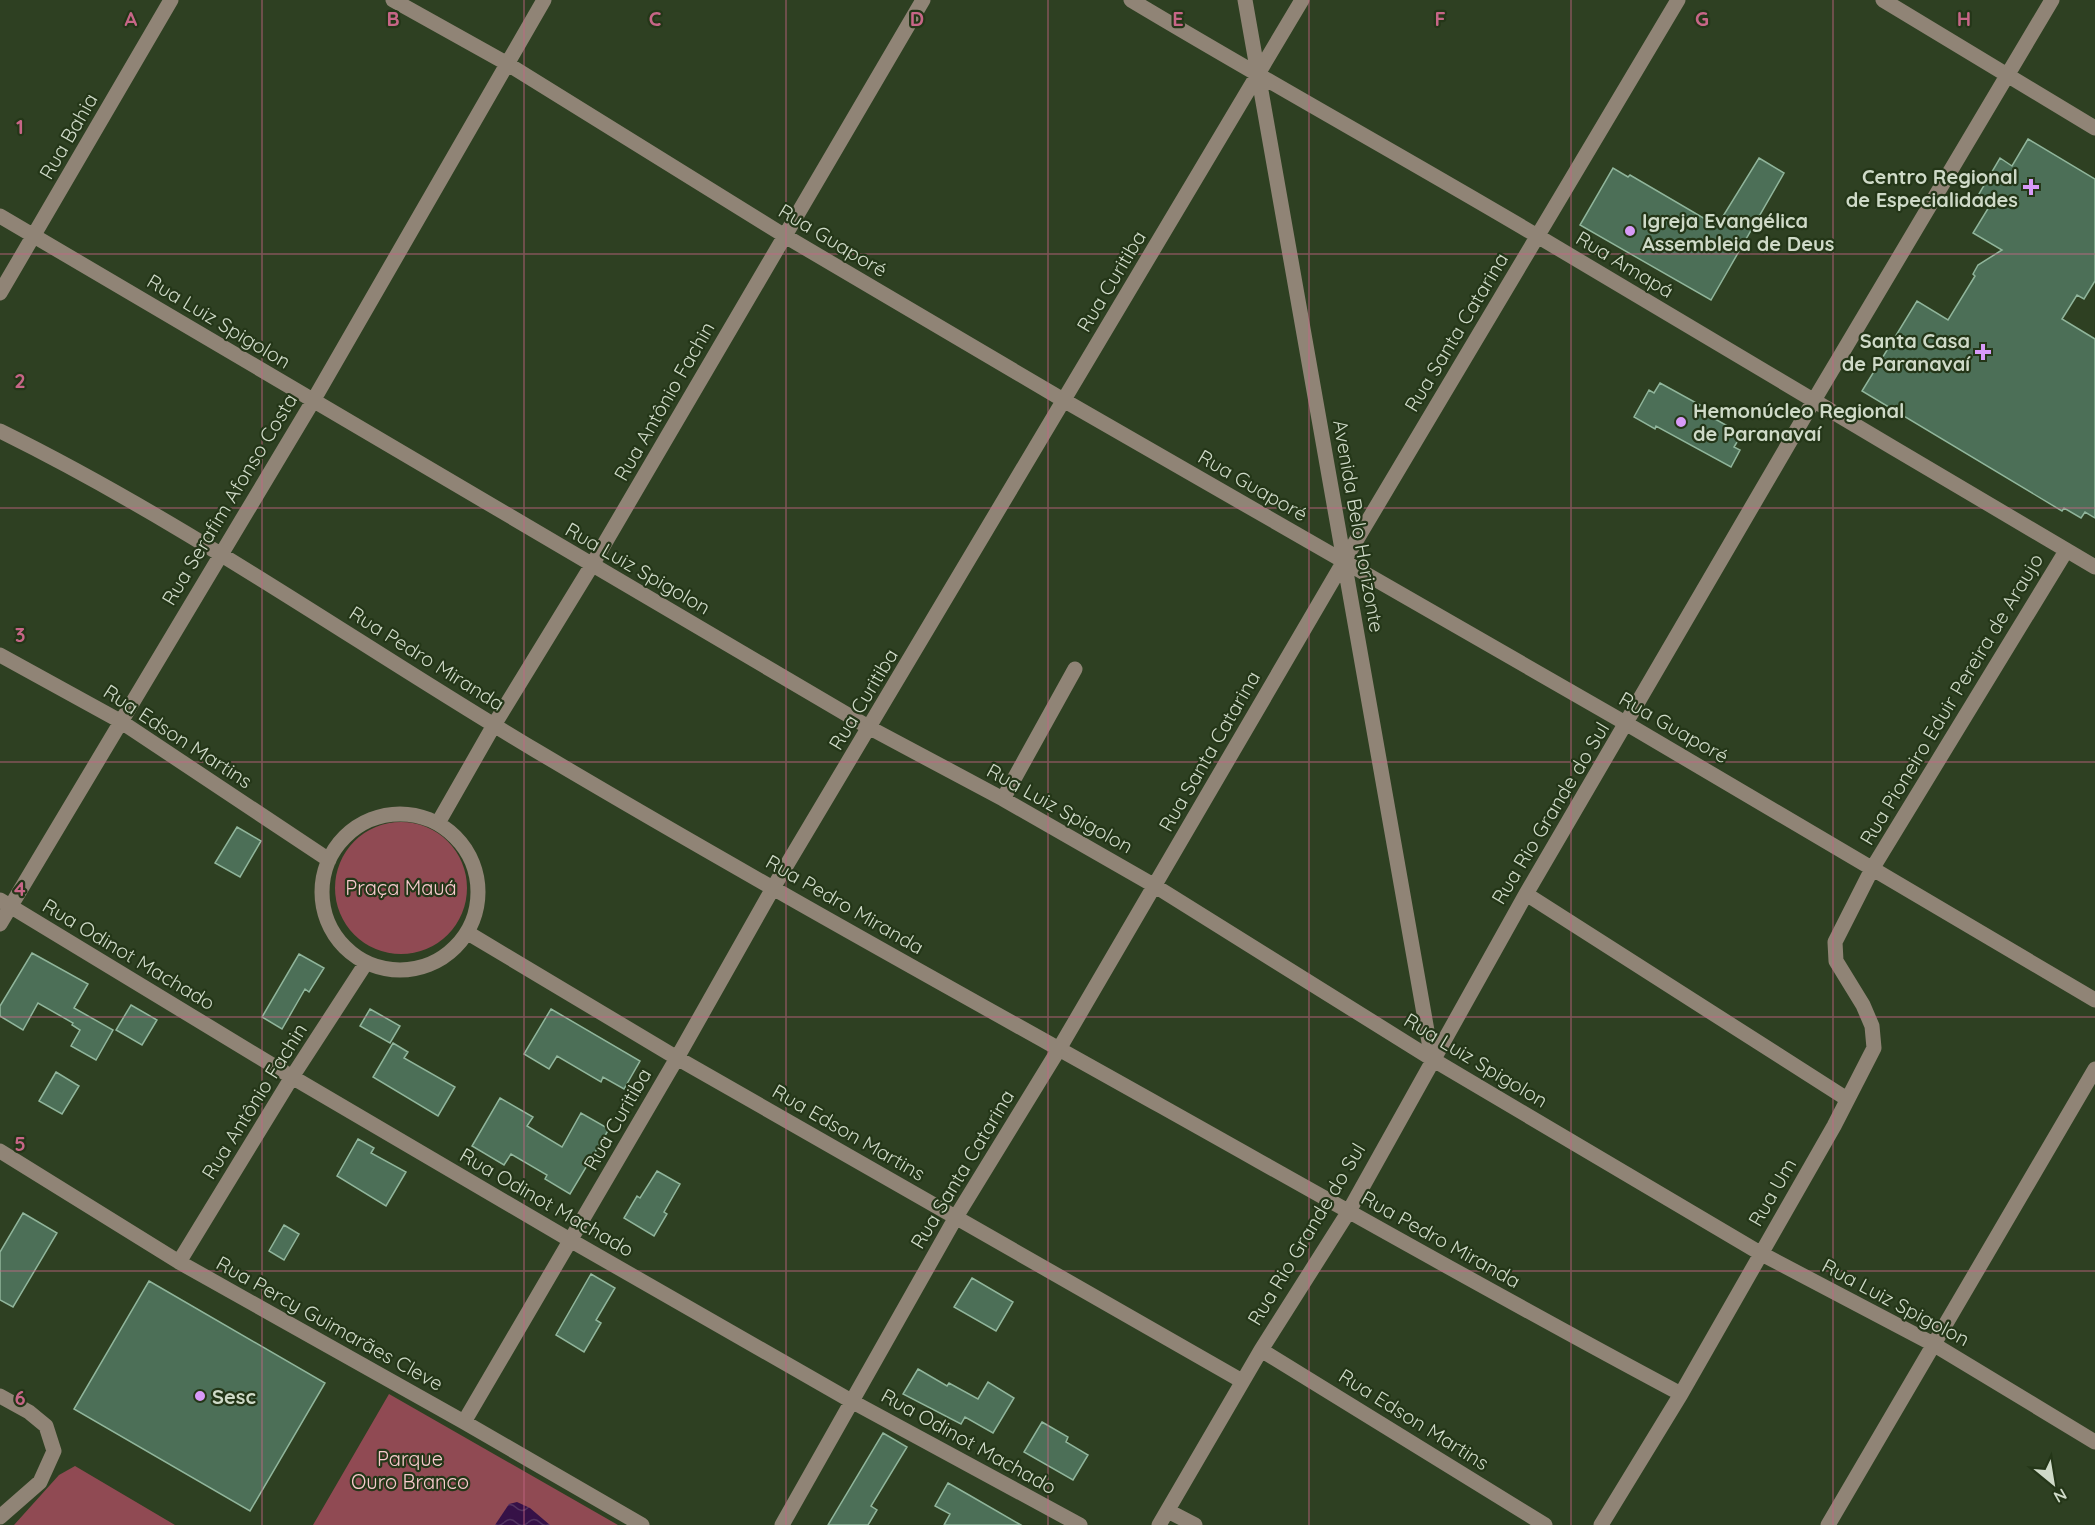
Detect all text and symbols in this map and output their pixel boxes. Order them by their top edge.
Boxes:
text: A [125,6,138,31]
text: B [386,6,400,31]
text: C [649,6,662,31]
text: D [910,6,924,31]
text: E [1172,6,1184,31]
text: F [1434,6,1446,31]
text: G [1695,6,1709,31]
text: H [1957,6,1971,31]
street label: Rua Bahia [33,89,103,183]
text: 1 [16,114,24,139]
place label: Centro Regional de Especialidades [1846,164,2018,212]
marker: Centro Regional de Especialidades [2022,178,2040,196]
street label: Rua Guaporé [774,198,892,282]
place label: Igreja Evangélica Assembleia de Deus [1642,208,1834,256]
marker: Igreja Evangélica Assembleia de Deus [1623,224,1637,238]
street label: Rua Amapá [1572,225,1678,303]
street label: Rua Curitiba [1071,226,1151,336]
street label: Rua Santa Catarina [1399,248,1513,416]
street label: Rua Luiz Spigolon [143,268,295,374]
street label: Rua Antônio Fachin [608,317,720,485]
place label: Santa Casa de Paranavaí [1842,328,1971,376]
marker: Santa Casa de Paranavaí [1974,343,1992,361]
text: 2 [14,368,26,393]
street label: Rua Serafim Afonso Costa [156,388,302,610]
place label: Hemonúcleo Regional de Paranavaí [1693,398,1904,446]
marker: Hemonúcleo Regional de Paranavaí [1674,415,1688,429]
street label: Avenida Belo Horizonte [1328,418,1390,634]
street label: Rua Guaporé [1194,444,1312,526]
street label: Rua Luiz Spigolon [561,516,715,620]
street label: Rua Pioneiro Eduir Pereira de Araujo [1854,549,2048,849]
street label: Rua Pedro Miranda [345,600,509,716]
text: 3 [15,622,25,647]
street label: Rua Curitiba [823,644,903,754]
street label: Rua Santa Catarina [1153,666,1265,836]
street label: Rua Edson Martins [99,679,257,793]
street label: Rua Guaporé [1615,686,1733,768]
street label: Rua Rio Grande do Sul [1486,717,1614,909]
street label: Rua Luiz Spigolon [983,757,1137,859]
street label: Rua Pedro Miranda [762,849,928,959]
park label: Praça Mauá [345,875,457,900]
text: 4 [14,876,26,901]
street label: Rua Odinot Machado [38,893,220,1015]
street label: Rua Luiz Spigolon [1400,1007,1552,1113]
street label: Rua Antônio Fachin [196,1018,312,1184]
street label: Rua Curitiba [578,1063,656,1175]
street label: Rua Edson Martins [768,1078,930,1186]
street label: Rua Santa Catarina [905,1085,1019,1253]
text: 5 [14,1131,26,1156]
street label: Rua Rio Grande do Sul [1242,1138,1370,1330]
street label: Rua Odinot Machado [456,1142,638,1262]
street label: Rua Um [1743,1153,1801,1231]
street label: Rua Pedro Miranda [1357,1185,1525,1293]
street label: Rua Percy Guimarães Cleve [212,1250,448,1396]
street label: Rua Luiz Spigolon [1818,1253,1974,1351]
street label: Rua Edson Martins [1334,1363,1494,1475]
street label: Rua Odinot Machado [877,1382,1061,1500]
place label: Sesc [212,1384,256,1409]
text: 6 [14,1385,26,1410]
marker: Sesc [193,1389,207,1403]
park label: Parque Ouro Branco [351,1446,469,1494]
north arrow [2023,1453,2083,1513]
text: N [2050,1484,2071,1508]

